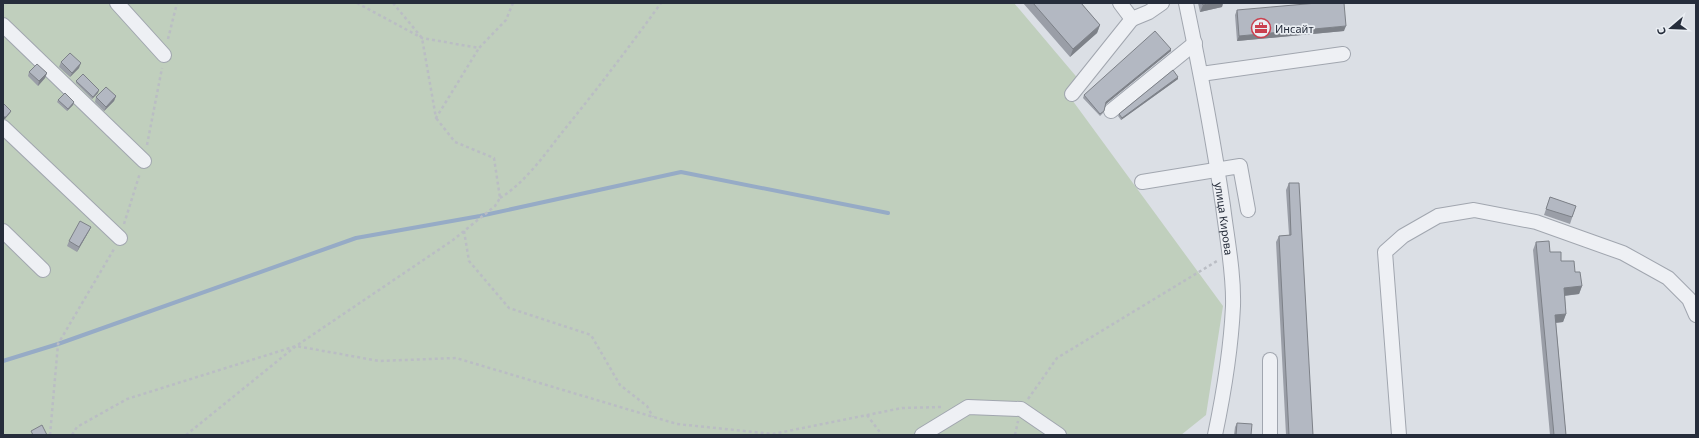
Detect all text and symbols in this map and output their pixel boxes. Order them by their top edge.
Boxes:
north arrow [1651,8,1691,48]
office icon: Инсайт [1250,17,1272,39]
place label: Инсайт [1275,21,1314,36]
text: С [1653,26,1669,37]
street label: улица Кирова [1212,181,1237,256]

